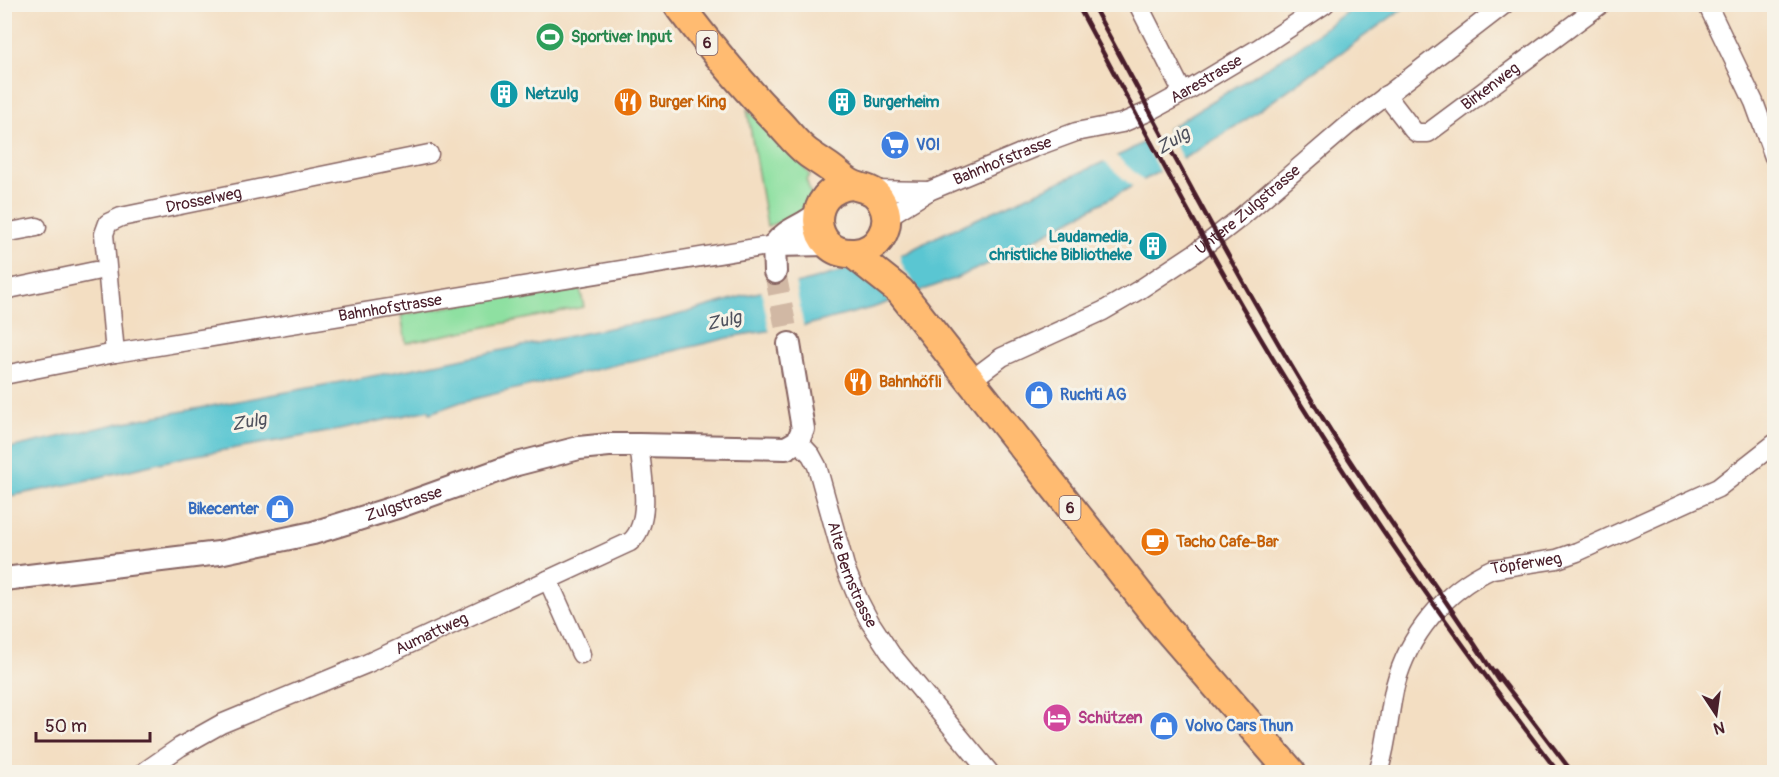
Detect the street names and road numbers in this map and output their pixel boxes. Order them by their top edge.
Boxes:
road number: 6 [696,31,718,55]
street label: Aarestrasse [1167,50,1246,108]
street label: Birkenweg [1457,58,1523,115]
street label: Bahnhofstrasse [950,132,1055,190]
street label: Untere Zulgstrasse [1191,161,1305,259]
street label: Drosselweg [164,183,243,218]
street label: Bahnhofstrasse [337,290,444,326]
street label: Zulgstrasse [363,482,445,526]
road number: 6 [1060,496,1080,520]
street label: Alte Bernstrasse [823,519,881,632]
street label: Töpferweg [1489,548,1564,579]
street label: Aumattweg [392,608,471,659]

